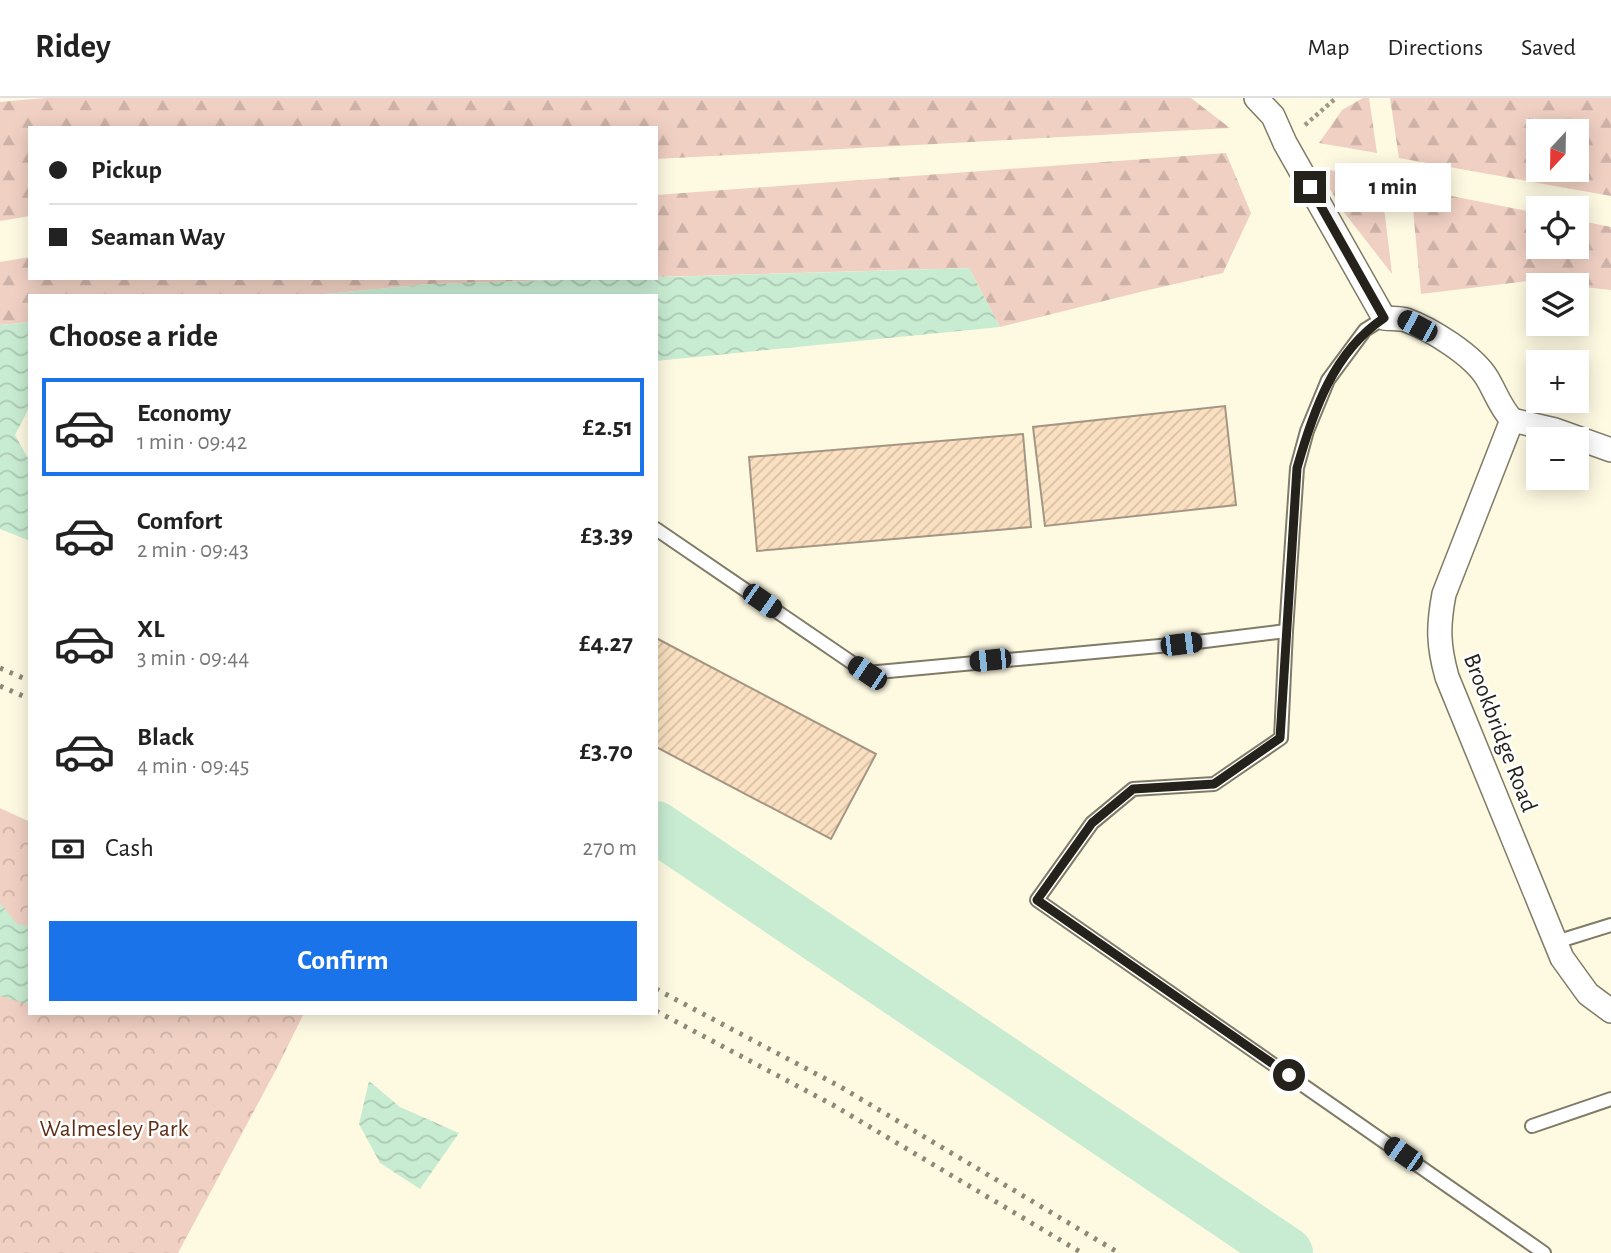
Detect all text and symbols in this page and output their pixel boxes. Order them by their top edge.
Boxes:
text: Ridey [35,31,111,64]
text: Map [1307,36,1349,60]
text: Directions [1387,36,1483,60]
text: Saved [1521,36,1576,60]
north arrow [1526,119,1589,182]
map controls [1526,119,1589,490]
text: Pickup [91,157,162,183]
callout: 1 min [1334,162,1450,212]
route end [1294,171,1326,203]
text: 1 min [1369,176,1417,199]
button: locate [1526,196,1589,259]
text: Seaman Way [91,224,225,250]
button: layers [1526,273,1589,336]
car [1394,307,1441,345]
text: Choose a ride [49,320,218,352]
button: + [1526,350,1589,413]
icon: car [53,396,116,459]
text: Economy [137,400,231,426]
text: £2.51 [583,414,633,440]
button: − [1526,427,1589,490]
text: 1 min · 09:42 [137,431,247,454]
icon: car [53,504,116,567]
text: Comfort [137,508,222,534]
text: £3.39 [580,522,633,548]
text: 2 min · 09:43 [137,539,249,562]
car [739,580,786,622]
icon: car [53,612,116,675]
text: XL [137,616,164,642]
text: £4.27 [579,630,633,656]
car [1159,631,1204,657]
text: 3 min · 09:44 [137,647,249,670]
car [969,647,1012,673]
street label: Brookbridge Road [1459,651,1541,815]
car [844,653,891,693]
icon: car [53,720,116,783]
text: Black [137,724,194,750]
text: £3.70 [579,738,633,764]
text: 4 min · 09:45 [137,755,249,778]
icon: cash [49,830,87,868]
text: Cash [105,835,154,861]
text: 270 m [583,837,637,860]
button: Confirm [49,921,637,1001]
route start [1273,1059,1305,1091]
park label: Walmesley Park [40,1117,189,1141]
car [1380,1133,1427,1175]

